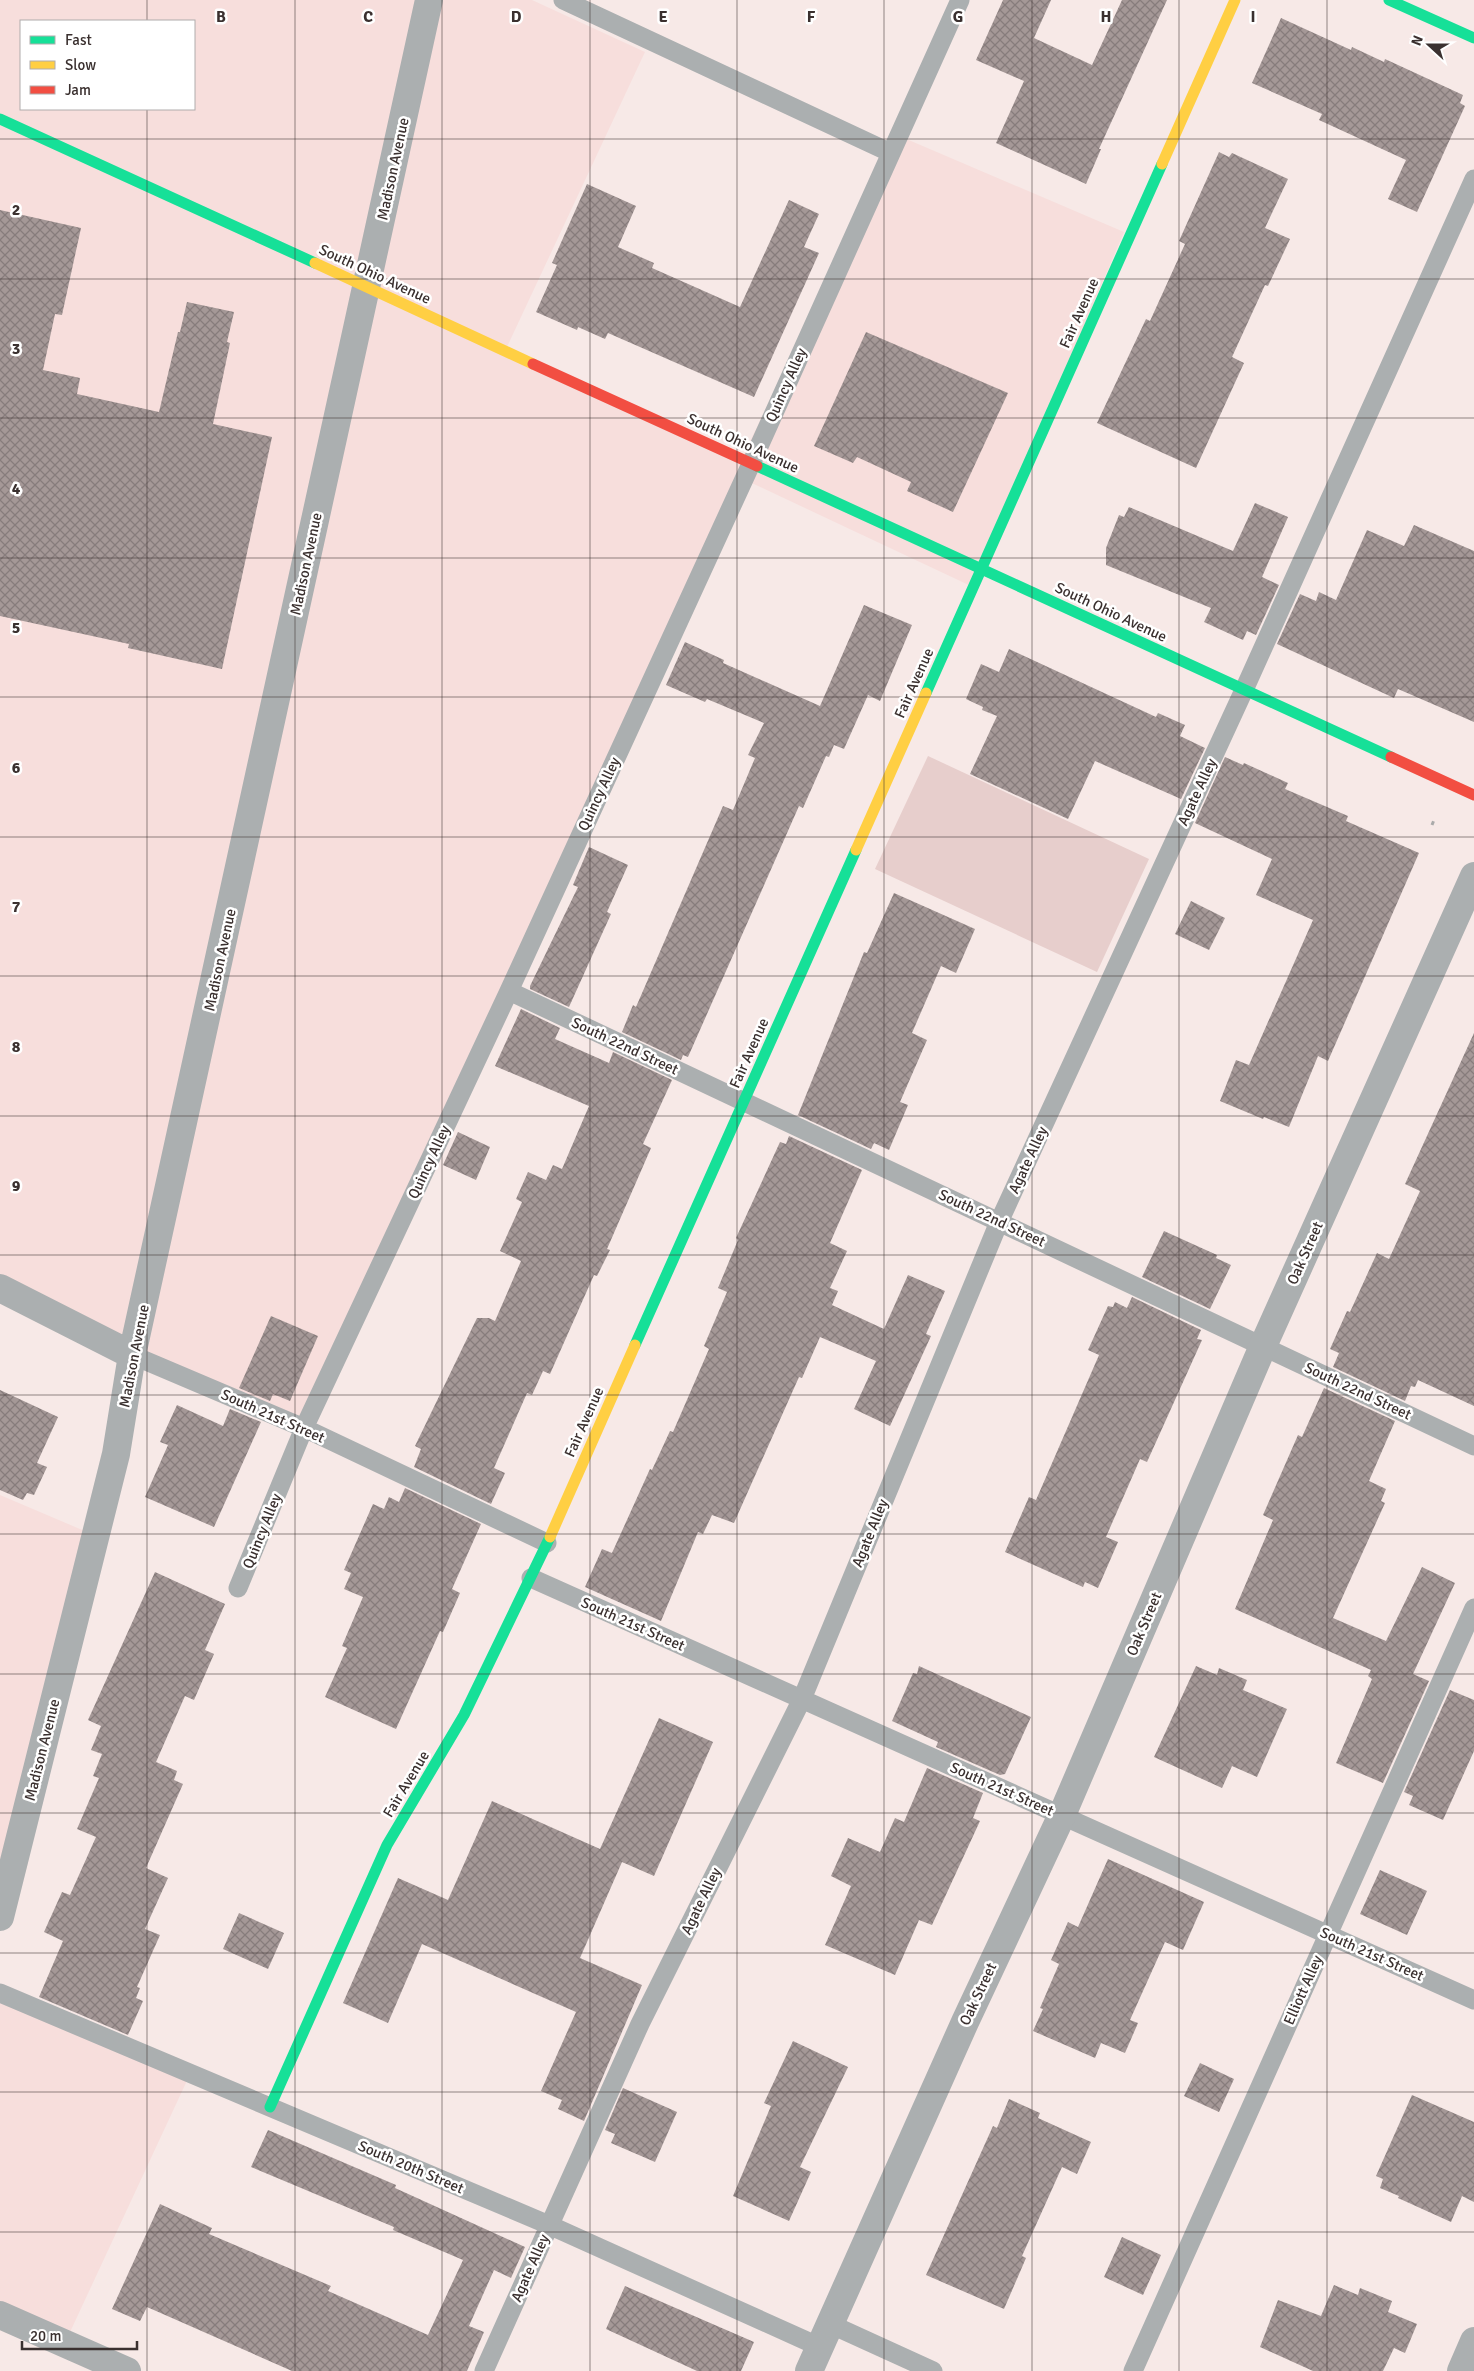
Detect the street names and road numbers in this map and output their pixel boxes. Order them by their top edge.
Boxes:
street label: Madison Avenue [373,116,413,222]
street label: South Ohio Avenue [316,240,434,308]
street label: Fair Avenue [1056,275,1102,351]
street label: Quincy Alley [762,345,810,425]
street label: South Ohio Avenue [684,409,802,477]
street label: Madison Avenue [286,511,326,617]
street label: South Ohio Avenue [1052,578,1170,646]
street label: Fair Avenue [891,645,937,721]
street label: Quincy Alley [574,754,624,834]
street label: Agate Alley [1174,755,1220,829]
street label: Madison Avenue [200,907,240,1013]
street label: South 22nd Street [569,1013,681,1079]
street label: Fair Avenue [726,1015,772,1091]
street label: Quincy Alley [404,1122,454,1202]
street label: Agate Alley [1005,1123,1051,1197]
street label: South 22nd Street [936,1185,1048,1251]
street label: Oak Street [1283,1219,1327,1287]
street label: Madison Avenue [115,1303,153,1409]
street label: South 22nd Street [1302,1358,1414,1424]
street label: Fair Avenue [561,1384,607,1460]
street label: South 21st Street [218,1385,328,1447]
street label: Quincy Alley [239,1491,285,1571]
street label: Agate Alley [848,1496,892,1570]
street label: Oak Street [1123,1590,1165,1658]
street label: South 21st Street [578,1593,688,1655]
street label: Madison Avenue [21,1697,63,1803]
street label: Fair Avenue [379,1747,433,1821]
street label: South 21st Street [947,1758,1057,1820]
street label: Agate Alley [677,1865,725,1937]
street label: South 21st Street [1317,1923,1427,1985]
street label: Elliott Alley [1280,1952,1326,2028]
street label: Oak Street [956,1960,1000,2028]
street label: South 20th Street [355,2137,467,2197]
street label: Agate Alley [507,2231,553,2305]

